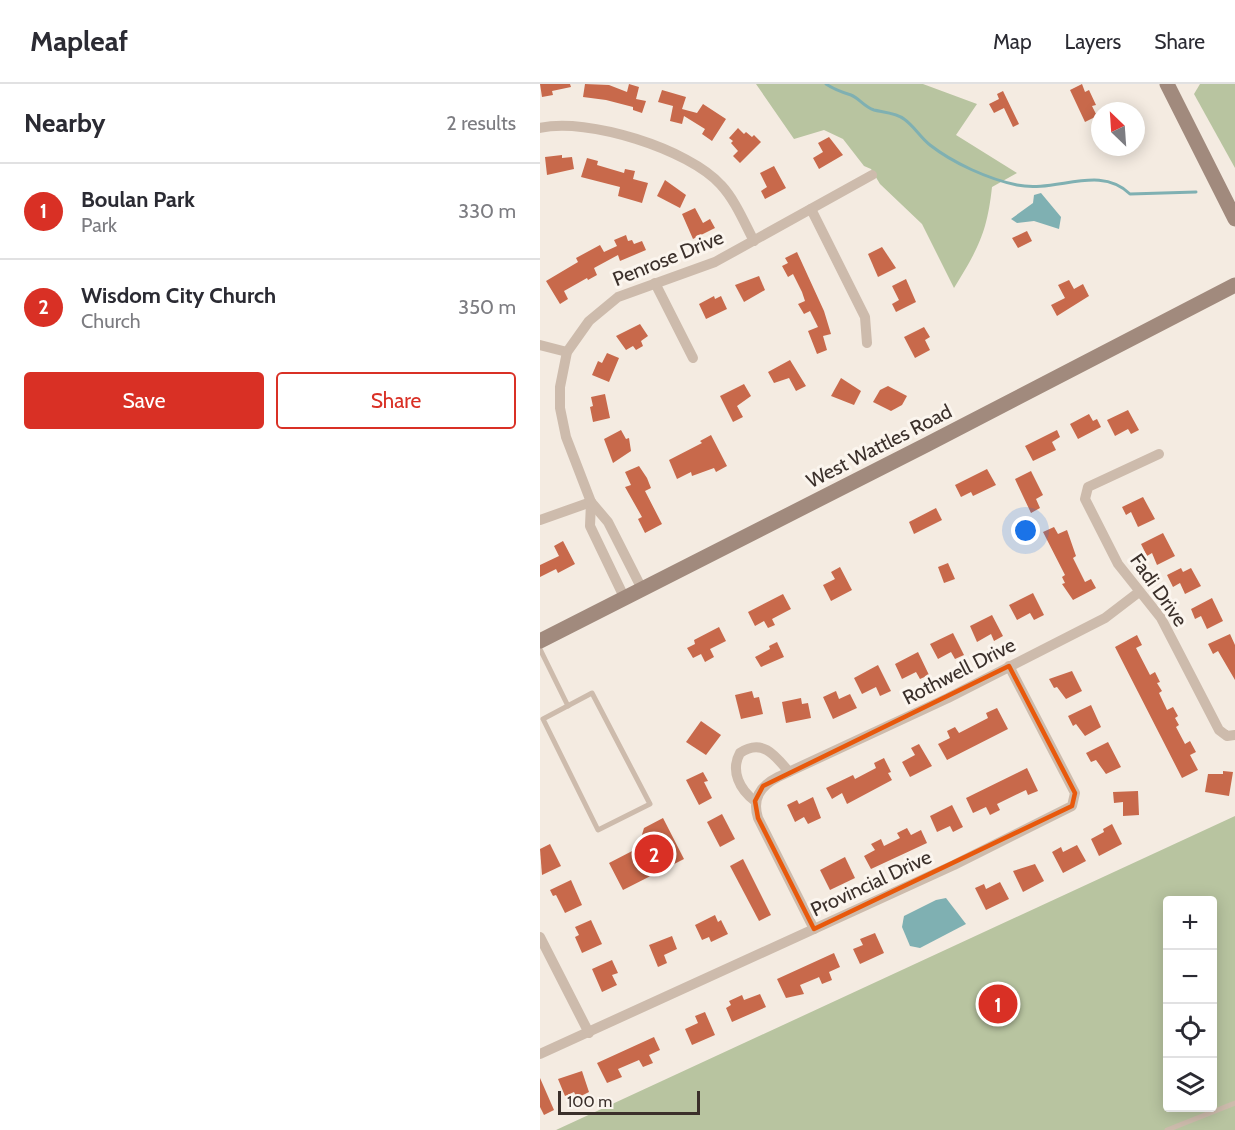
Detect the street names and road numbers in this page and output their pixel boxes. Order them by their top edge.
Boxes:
street label: Penrose Drive [609,225,727,291]
street label: West Wattles Road [802,399,956,493]
street label: Fadi Drive [1125,549,1193,631]
street label: Rothwell Drive [899,632,1019,710]
street label: Provincial Drive [807,845,935,921]

